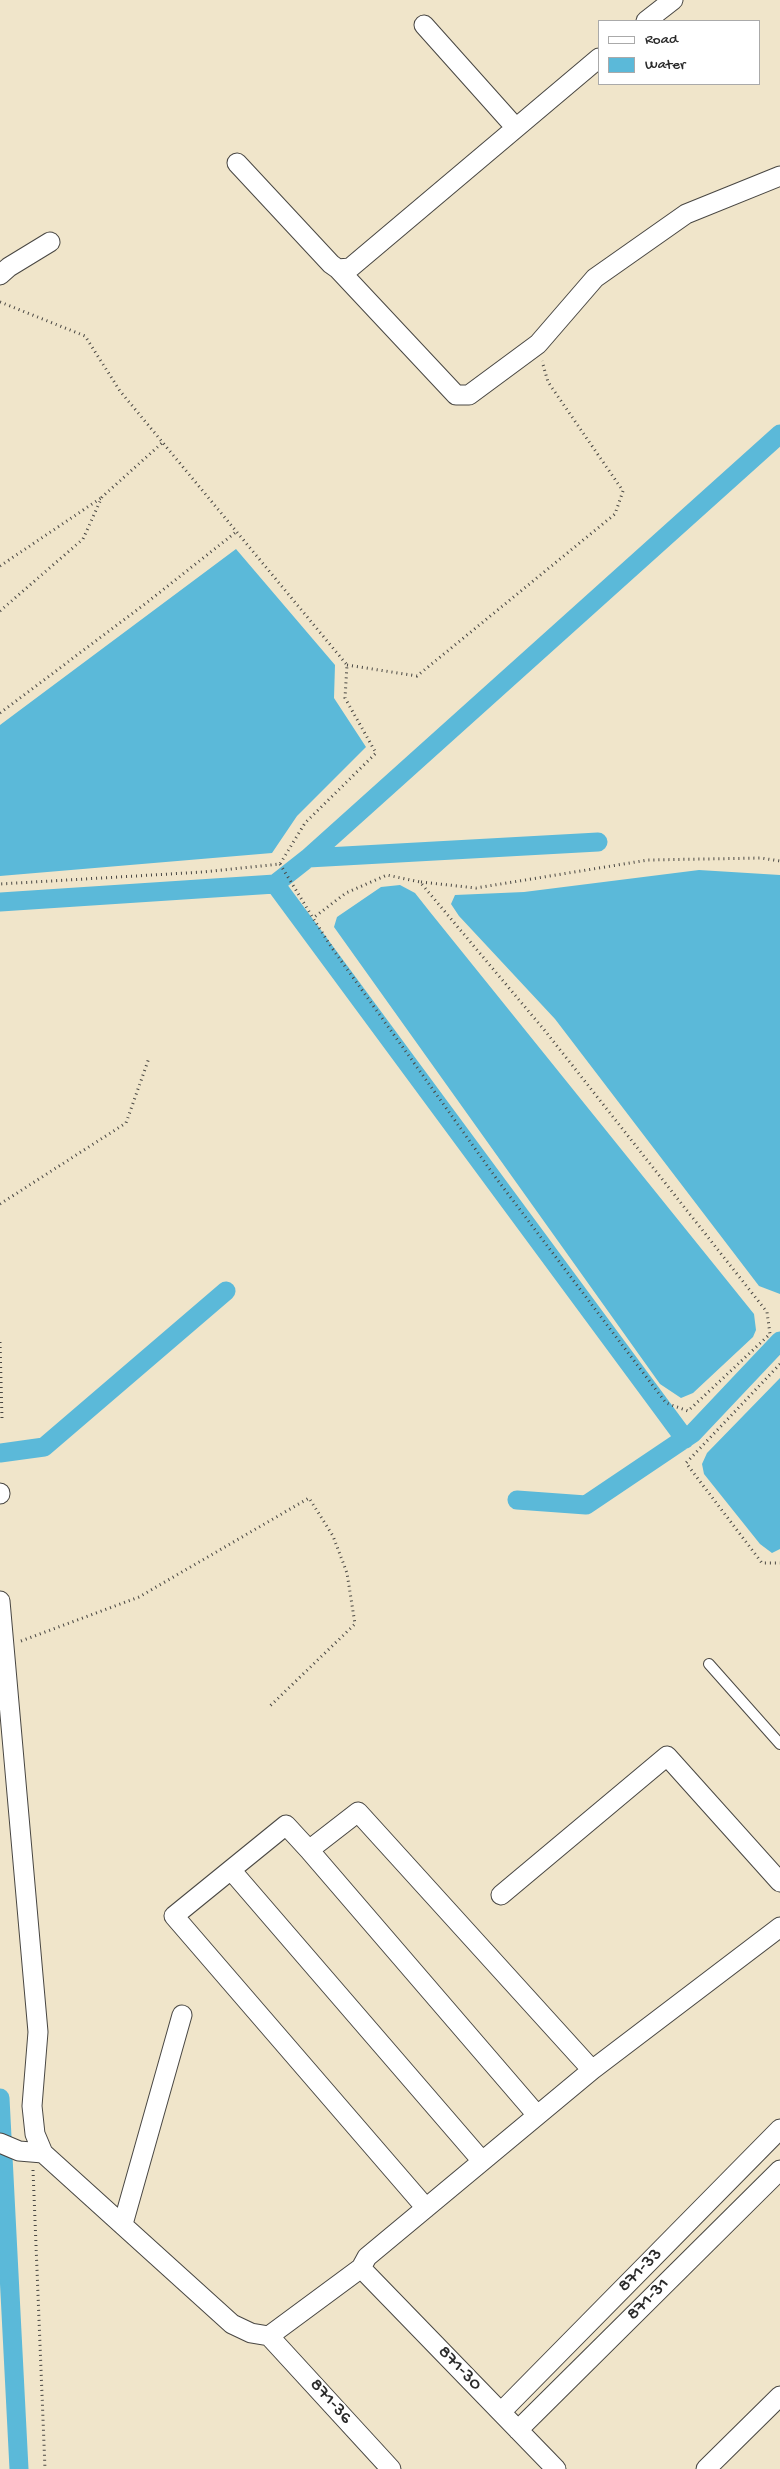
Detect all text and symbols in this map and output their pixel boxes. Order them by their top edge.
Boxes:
legend [598,20,760,85]
text: Road [645,31,678,49]
text: Water [645,56,685,74]
street label: 871-33 [614,2244,668,2298]
street label: 871-31 [623,2274,675,2326]
street label: 871-30 [432,2341,486,2397]
street label: 871-36 [304,2375,356,2429]

